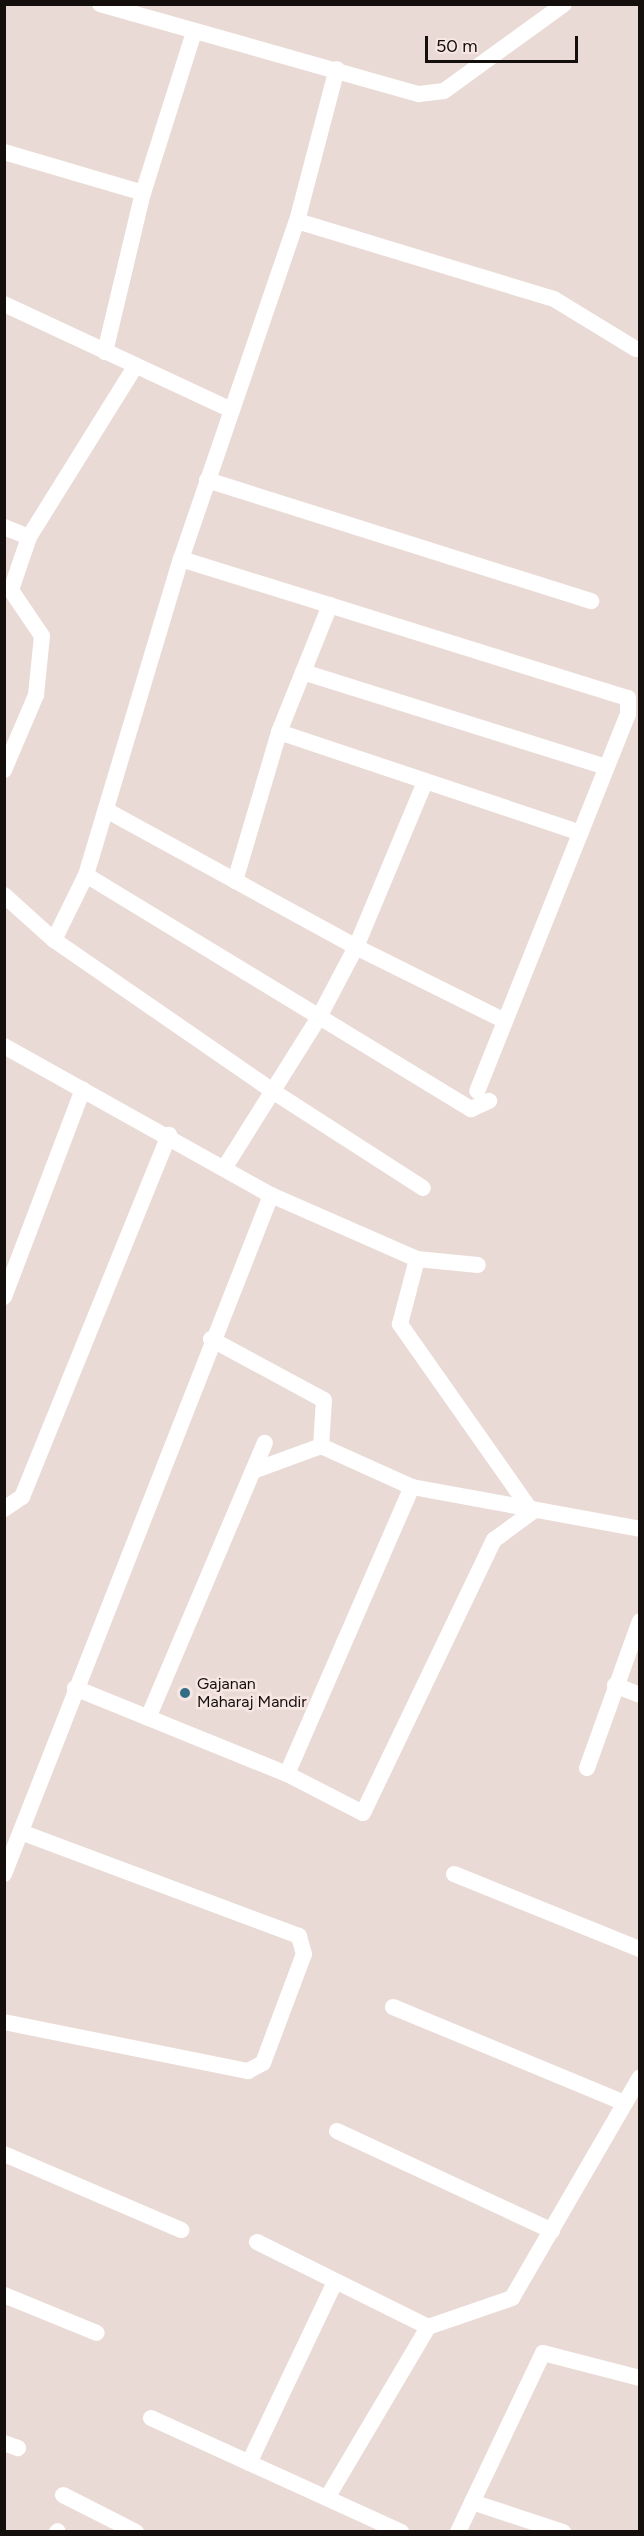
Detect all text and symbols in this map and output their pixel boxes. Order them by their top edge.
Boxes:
scale bar [428,24,581,62]
text: 50 m [436,35,478,57]
place label: Gajanan Maharaj Mandir [197,1674,307,1712]
marker: Gajanan Maharaj Mandir [178,1686,192,1700]

